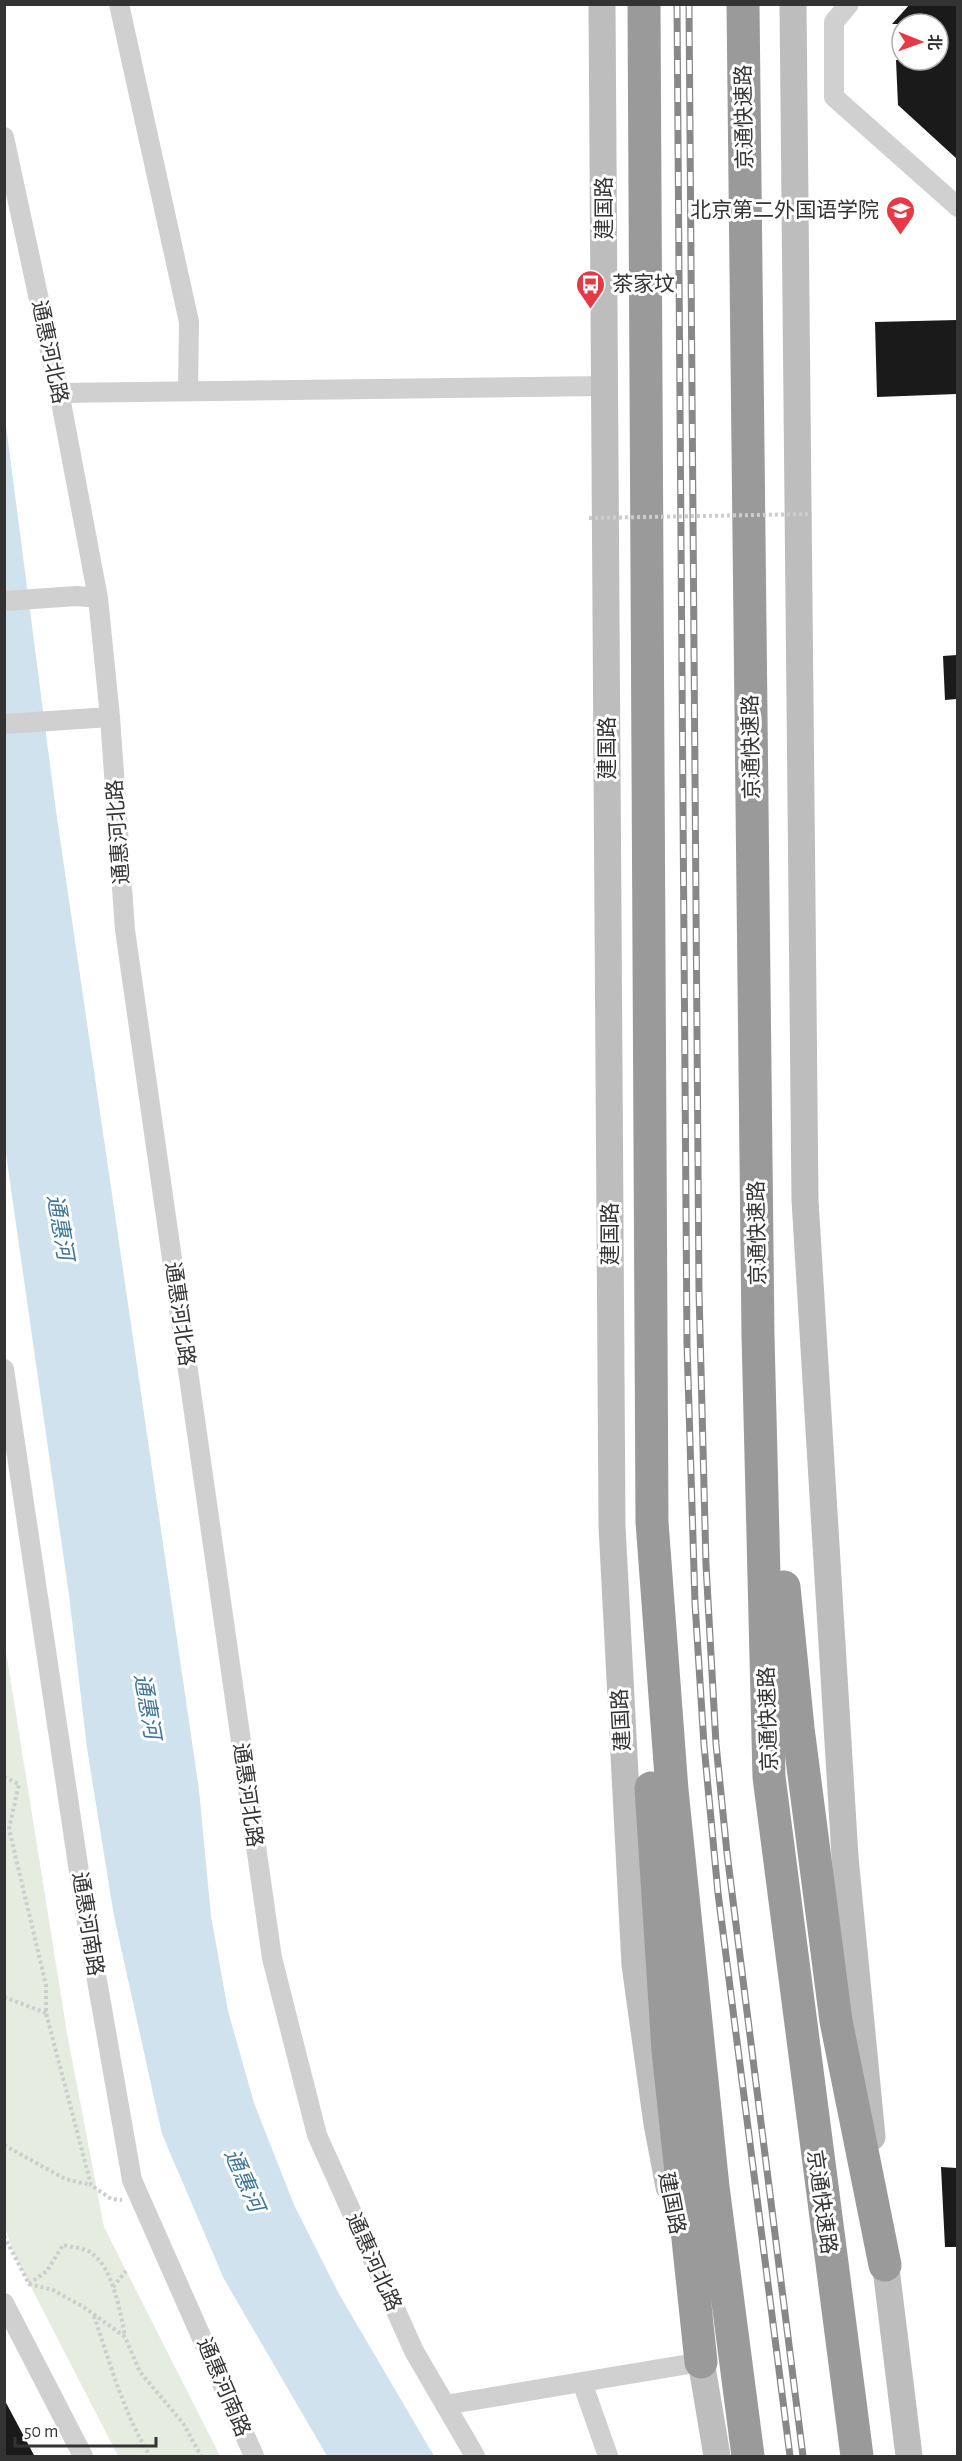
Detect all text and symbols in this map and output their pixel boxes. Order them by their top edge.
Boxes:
north arrow [890,12,950,72]
text: 北 [926,34,943,50]
street label: 京通快速路 [732,64,756,170]
street label: 建国路 [593,177,615,240]
school or university icon: 北京第二外国语学院 [884,194,916,236]
place label: 北京第二外国语学院 [690,199,879,221]
bus stop icon: 茶家坟 [575,268,607,310]
place label: 茶家坟 [612,273,675,295]
street label: 通惠河北路 [28,298,72,406]
street label: 京通快速路 [739,694,763,800]
street label: 建国路 [596,717,618,780]
street label: 通惠河北路 [103,779,133,885]
street label: 京通快速路 [745,1180,769,1286]
water label: 通惠河 [43,1193,78,1266]
street label: 建国路 [599,1203,621,1266]
street label: 通惠河北路 [162,1260,198,1368]
street label: 京通快速路 [755,1666,781,1772]
water label: 通惠河 [130,1672,165,1745]
street label: 建国路 [608,1688,634,1752]
street label: 通惠河北路 [230,1741,266,1849]
street label: 通惠河南路 [69,1870,107,1978]
water label: 通惠河 [221,2145,270,2219]
street label: 京通快速路 [804,2148,840,2256]
street label: 建国路 [655,2170,689,2236]
street label: 通惠河北路 [343,2210,405,2314]
street label: 通惠河南路 [193,2334,255,2440]
scale bar [15,2410,156,2448]
text: 50 m [24,2423,58,2441]

